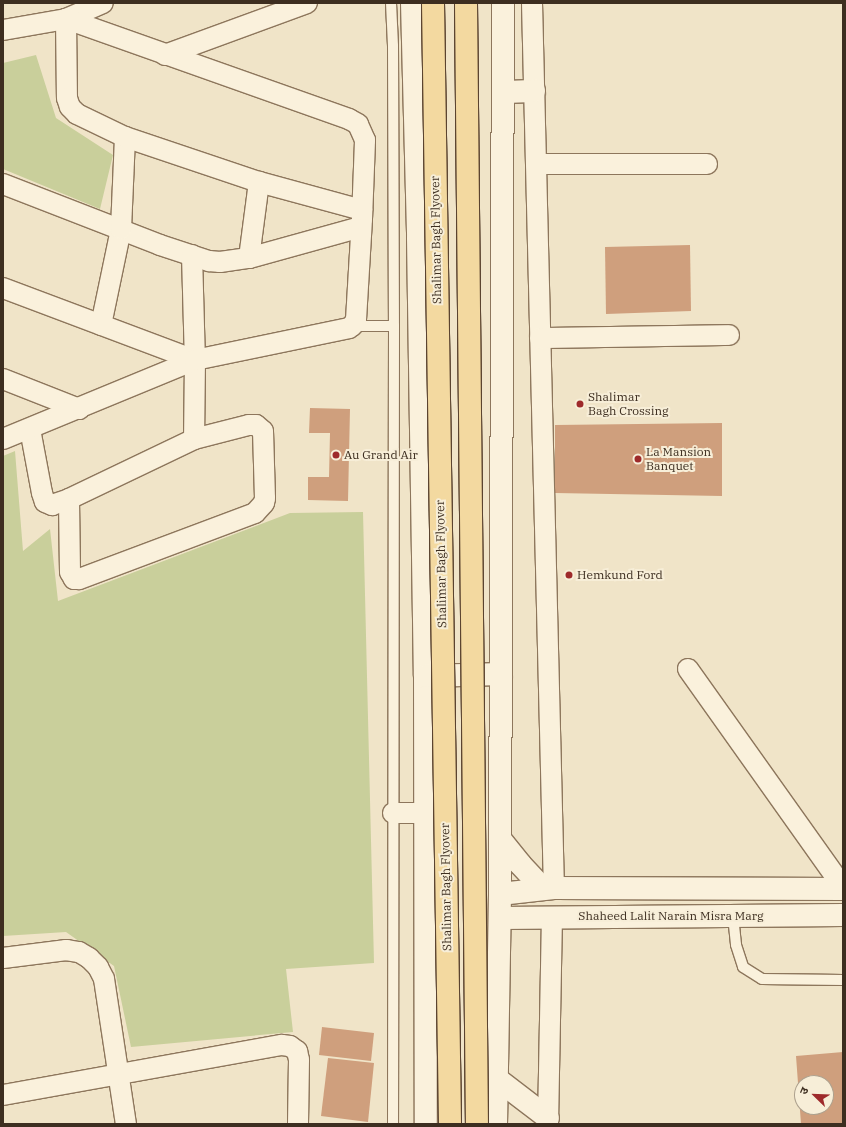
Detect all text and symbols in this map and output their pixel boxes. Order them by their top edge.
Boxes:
street label: Shalimar Bagh Flyover [428,176,444,304]
place label: Shalimar Bagh Crossing [588,390,669,418]
marker: Shalimar Bagh Crossing [575,399,585,409]
place label: La Mansion Banquet [646,445,711,473]
place label: Au Grand Air [344,448,418,462]
marker: Au Grand Air [331,450,341,460]
marker: La Mansion Banquet [633,454,643,464]
street label: Shalimar Bagh Flyover [433,500,449,628]
place label: Hemkund Ford [577,568,663,582]
marker: Hemkund Ford [564,570,574,580]
street label: Shalimar Bagh Flyover [438,823,454,951]
street label: Shaheed Lalit Narain Misra Marg [578,909,764,923]
north arrow [794,1075,834,1115]
text: उ [796,1085,812,1096]

